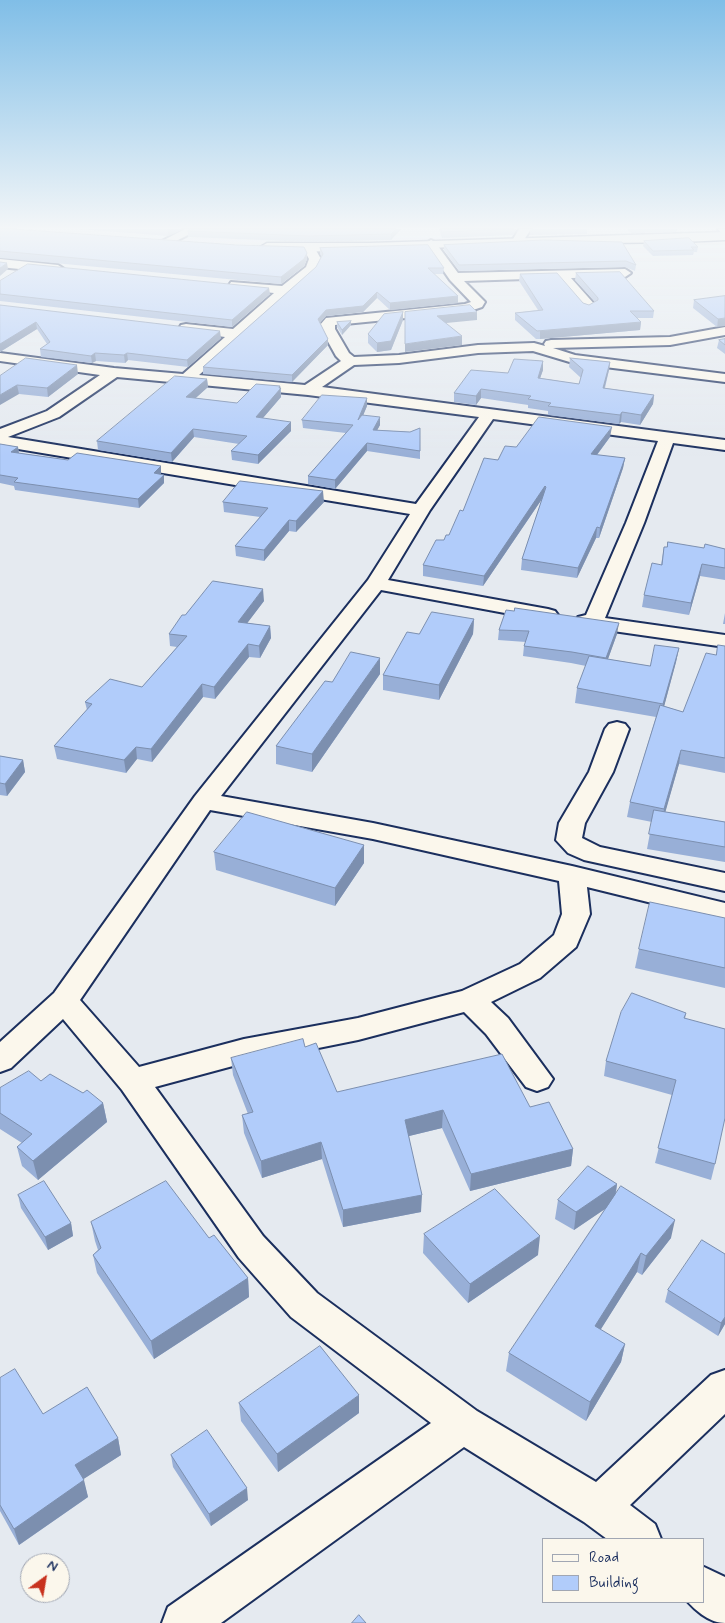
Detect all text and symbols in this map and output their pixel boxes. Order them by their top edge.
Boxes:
legend [542,1538,705,1603]
text: Road [589,1548,619,1568]
north arrow [20,1553,70,1603]
text: N [44,1556,61,1576]
text: Building [589,1573,639,1593]

